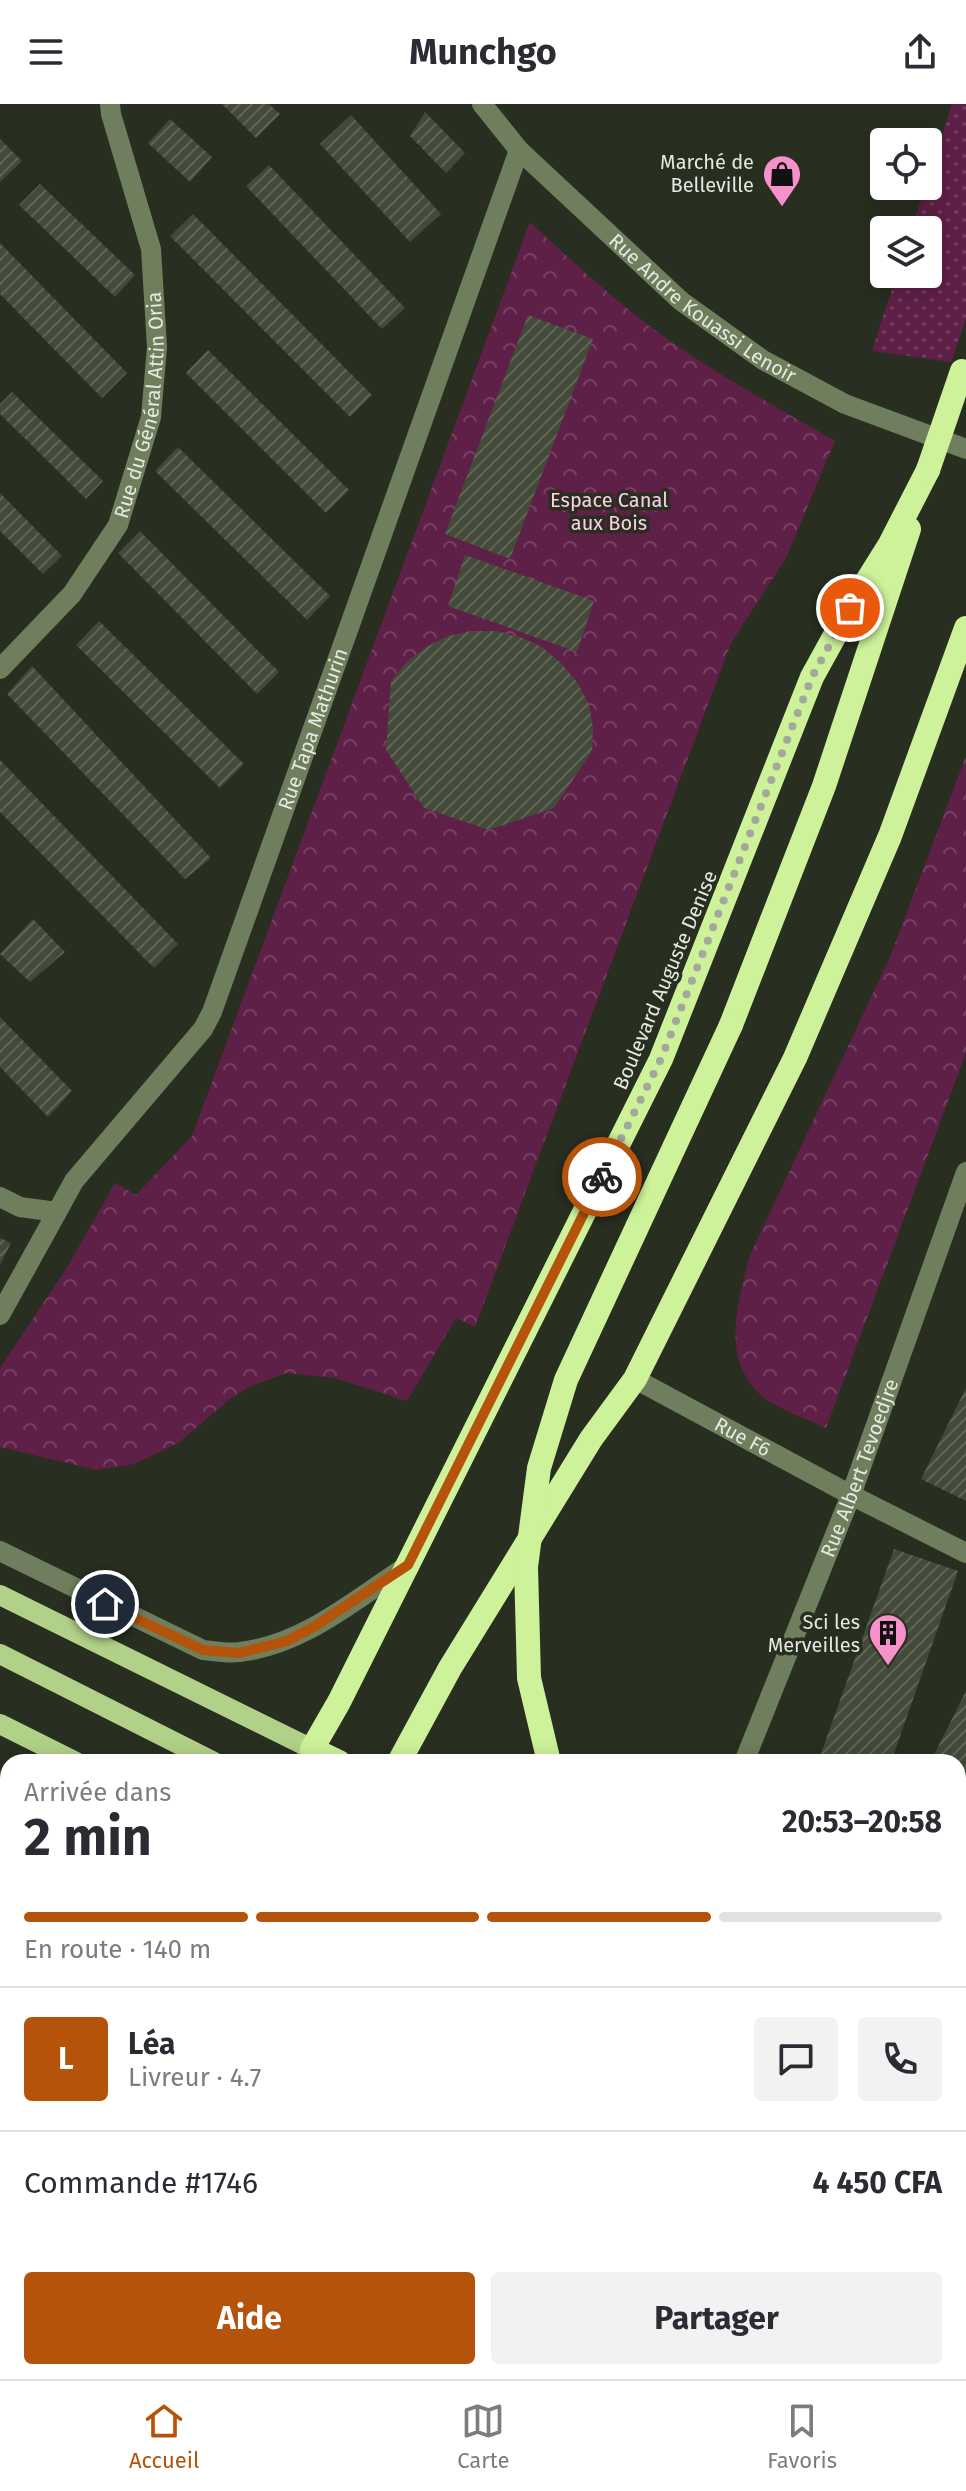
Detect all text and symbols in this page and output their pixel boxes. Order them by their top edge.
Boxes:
icon: menu [24,30,68,74]
text: Munchgo [409,30,557,74]
icon: share [898,30,942,74]
map controls [870,128,942,288]
button: locate [870,128,942,200]
place label: Marché de Belleville [660,150,754,197]
shop icon: Marché de Belleville [761,153,803,208]
button: layers [870,216,942,288]
street label: Rue Andre Kouassi Lenoir [604,228,800,388]
street label: Rue du Général Attin Oria [109,291,169,521]
park label: Espace Canal aux Bois [550,488,668,535]
pin [816,574,884,642]
icon: bag [828,586,872,630]
street label: Rue Tapa Mathurin [273,645,353,813]
street label: Boulevard Auguste Denise [608,867,722,1093]
courier [562,1137,642,1217]
icon: bike [580,1155,624,1199]
street label: Rue Albert Tevoedjre [815,1375,903,1561]
street label: Rue F6 [710,1412,775,1462]
pin [71,1570,139,1638]
icon: home [83,1582,127,1626]
place label: Sci les Merveilles [768,1610,860,1657]
building icon: Sci les Merveilles [867,1612,909,1667]
text: Arrivée dans [24,1777,171,1808]
text: 20:53–20:58 [782,1804,942,1840]
text: 2 min [24,1806,152,1869]
text: En route · 140 m [24,1934,211,1965]
button: chat [754,2017,838,2101]
button: phone [858,2017,942,2101]
text: Léa [128,2026,175,2062]
text: L [58,2041,74,2077]
text: Livreur · 4.7 [128,2062,261,2093]
text: Commande #1746 [24,2165,258,2201]
text: 4 450 CFA [812,2165,942,2201]
button: Aide [24,2272,475,2364]
button: Partager [491,2272,942,2364]
tab: Accueil [129,2399,199,2474]
tab: Carte [457,2399,509,2474]
tab: Favoris [767,2399,837,2474]

